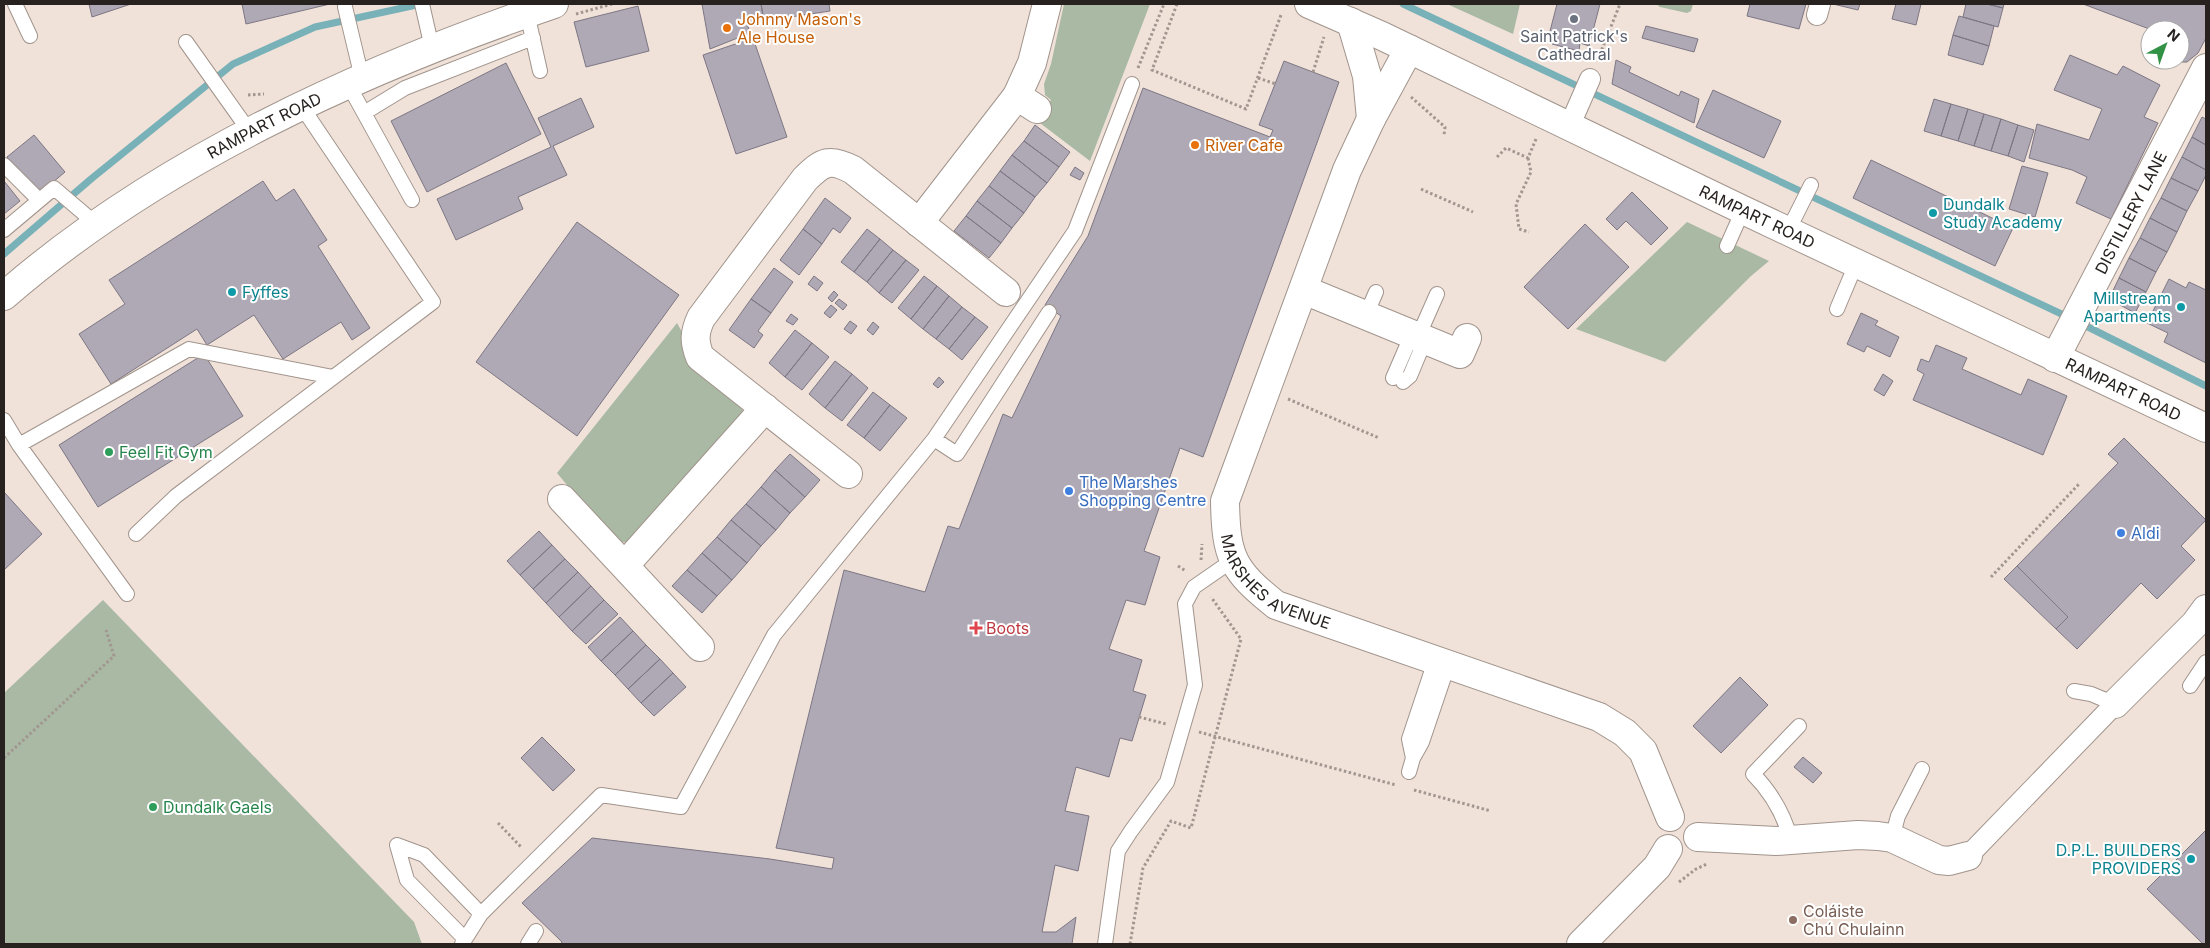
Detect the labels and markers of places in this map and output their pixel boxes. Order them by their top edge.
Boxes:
place label: Johnny Mason's Ale House [737,9,862,47]
marker: Saint Patrick's Cathedral [1568,13,1580,25]
marker: Johnny Mason's Ale House [721,22,733,34]
place label: Saint Patrick's Cathedral [1520,26,1628,64]
place label: River Cafe [1205,135,1283,155]
marker: River Cafe [1189,139,1201,151]
place label: Dundalk Study Academy [1943,194,2063,232]
marker: Dundalk Study Academy [1927,207,1939,219]
place label: Fyffes [242,282,289,302]
marker: Fyffes [226,286,238,298]
place label: Millstream Apartments [2083,288,2171,326]
marker: Millstream Apartments [2175,301,2187,313]
place label: Feel Fit Gym [119,442,213,462]
marker: Feel Fit Gym [103,446,115,458]
place label: The Marshes Shopping Centre [1079,472,1206,510]
marker: The Marshes Shopping Centre [1063,485,1075,497]
place label: Aldi [2131,523,2160,543]
marker: Aldi [2115,527,2127,539]
place label: Boots [986,618,1029,638]
marker: Boots [970,622,982,634]
place label: Dundalk Gaels [163,797,272,817]
marker: Dundalk Gaels [147,801,159,813]
place label: D.P.L. BUILDERS PROVIDERS [2056,840,2181,878]
marker: D.P.L. BUILDERS PROVIDERS [2185,853,2197,865]
place label: Coláiste Chú Chulainn [1803,901,1904,939]
marker: Coláiste Chú Chulainn [1787,914,1799,926]

